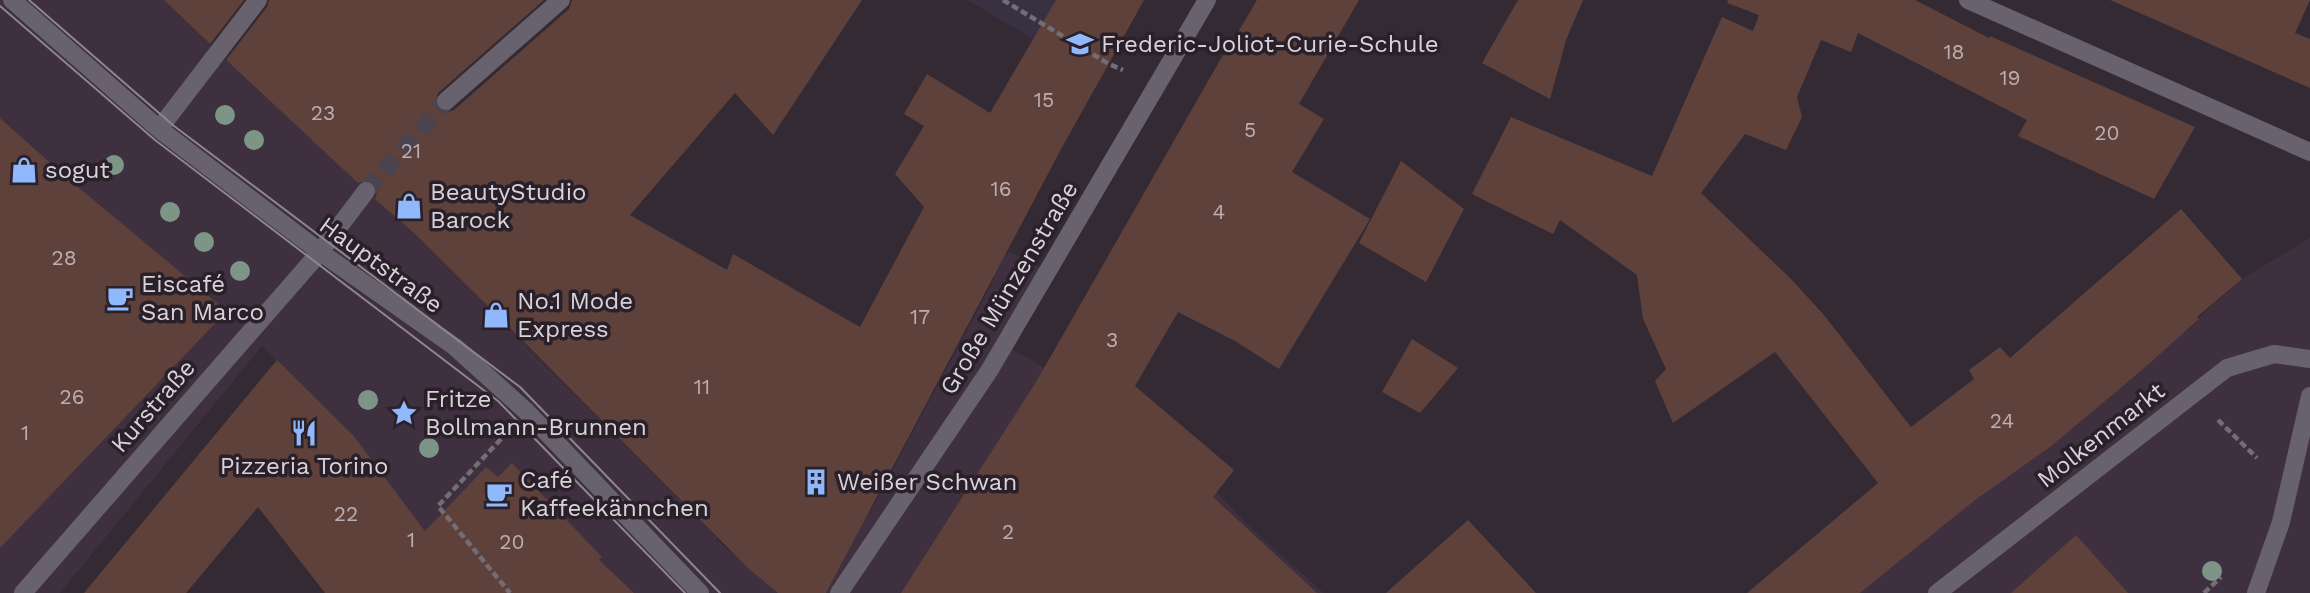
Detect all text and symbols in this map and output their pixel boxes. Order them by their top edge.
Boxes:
school or university icon: Frederic-Joliot-Curie-Schule [1065,29,1095,59]
place label: Frederic-Joliot-Curie-Schule [1101,30,1439,58]
house number: 18 [1943,39,1965,64]
house number: 19 [1999,65,2021,90]
house number: 15 [1034,87,1054,112]
house number: 23 [311,100,335,125]
house number: 5 [1244,117,1256,142]
house number: 20 [2094,120,2120,145]
house number: 21 [401,138,421,163]
shop icon: sogut [9,155,39,185]
place label: sogut [45,156,110,184]
street label: Große Münzenstraße [934,176,1084,400]
house number: 16 [991,176,1011,201]
place label: BeautyStudio Barock [430,178,586,234]
shop icon: BeautyStudio Barock [394,191,424,221]
house number: 4 [1213,199,1225,224]
street label: Hauptstraße [314,211,448,319]
house number: 28 [51,245,77,270]
place label: Eiscafé San Marco [141,270,264,326]
cafe icon: Eiscafé San Marco [105,283,135,313]
place label: No.1 Mode Express [517,287,633,343]
shop icon: No.1 Mode Express [481,300,511,330]
house number: 17 [910,304,930,329]
house number: 3 [1106,327,1118,352]
street label: Kurstraße [105,354,201,458]
house number: 11 [694,374,710,399]
street label: Molkenmarkt [2032,377,2170,493]
house number: 26 [59,384,85,409]
place label: Fritze Bollmann-Brunnen [425,385,647,441]
place icon: Fritze Bollmann-Brunnen [389,398,419,428]
house number: 24 [1990,408,2014,433]
restaurant icon: Pizzeria Torino [289,418,319,448]
house number: 1 [21,420,29,445]
place label: Pizzeria Torino [220,452,388,480]
place label: Café Kaffeekännchen [520,466,709,522]
building icon: Weißer Schwan [801,467,831,497]
place label: Weißer Schwan [837,468,1017,496]
cafe icon: Café Kaffeekännchen [484,479,514,509]
house number: 22 [334,501,358,526]
house number: 2 [1002,519,1014,544]
house number: 1 [407,527,415,552]
house number: 20 [499,529,525,554]

